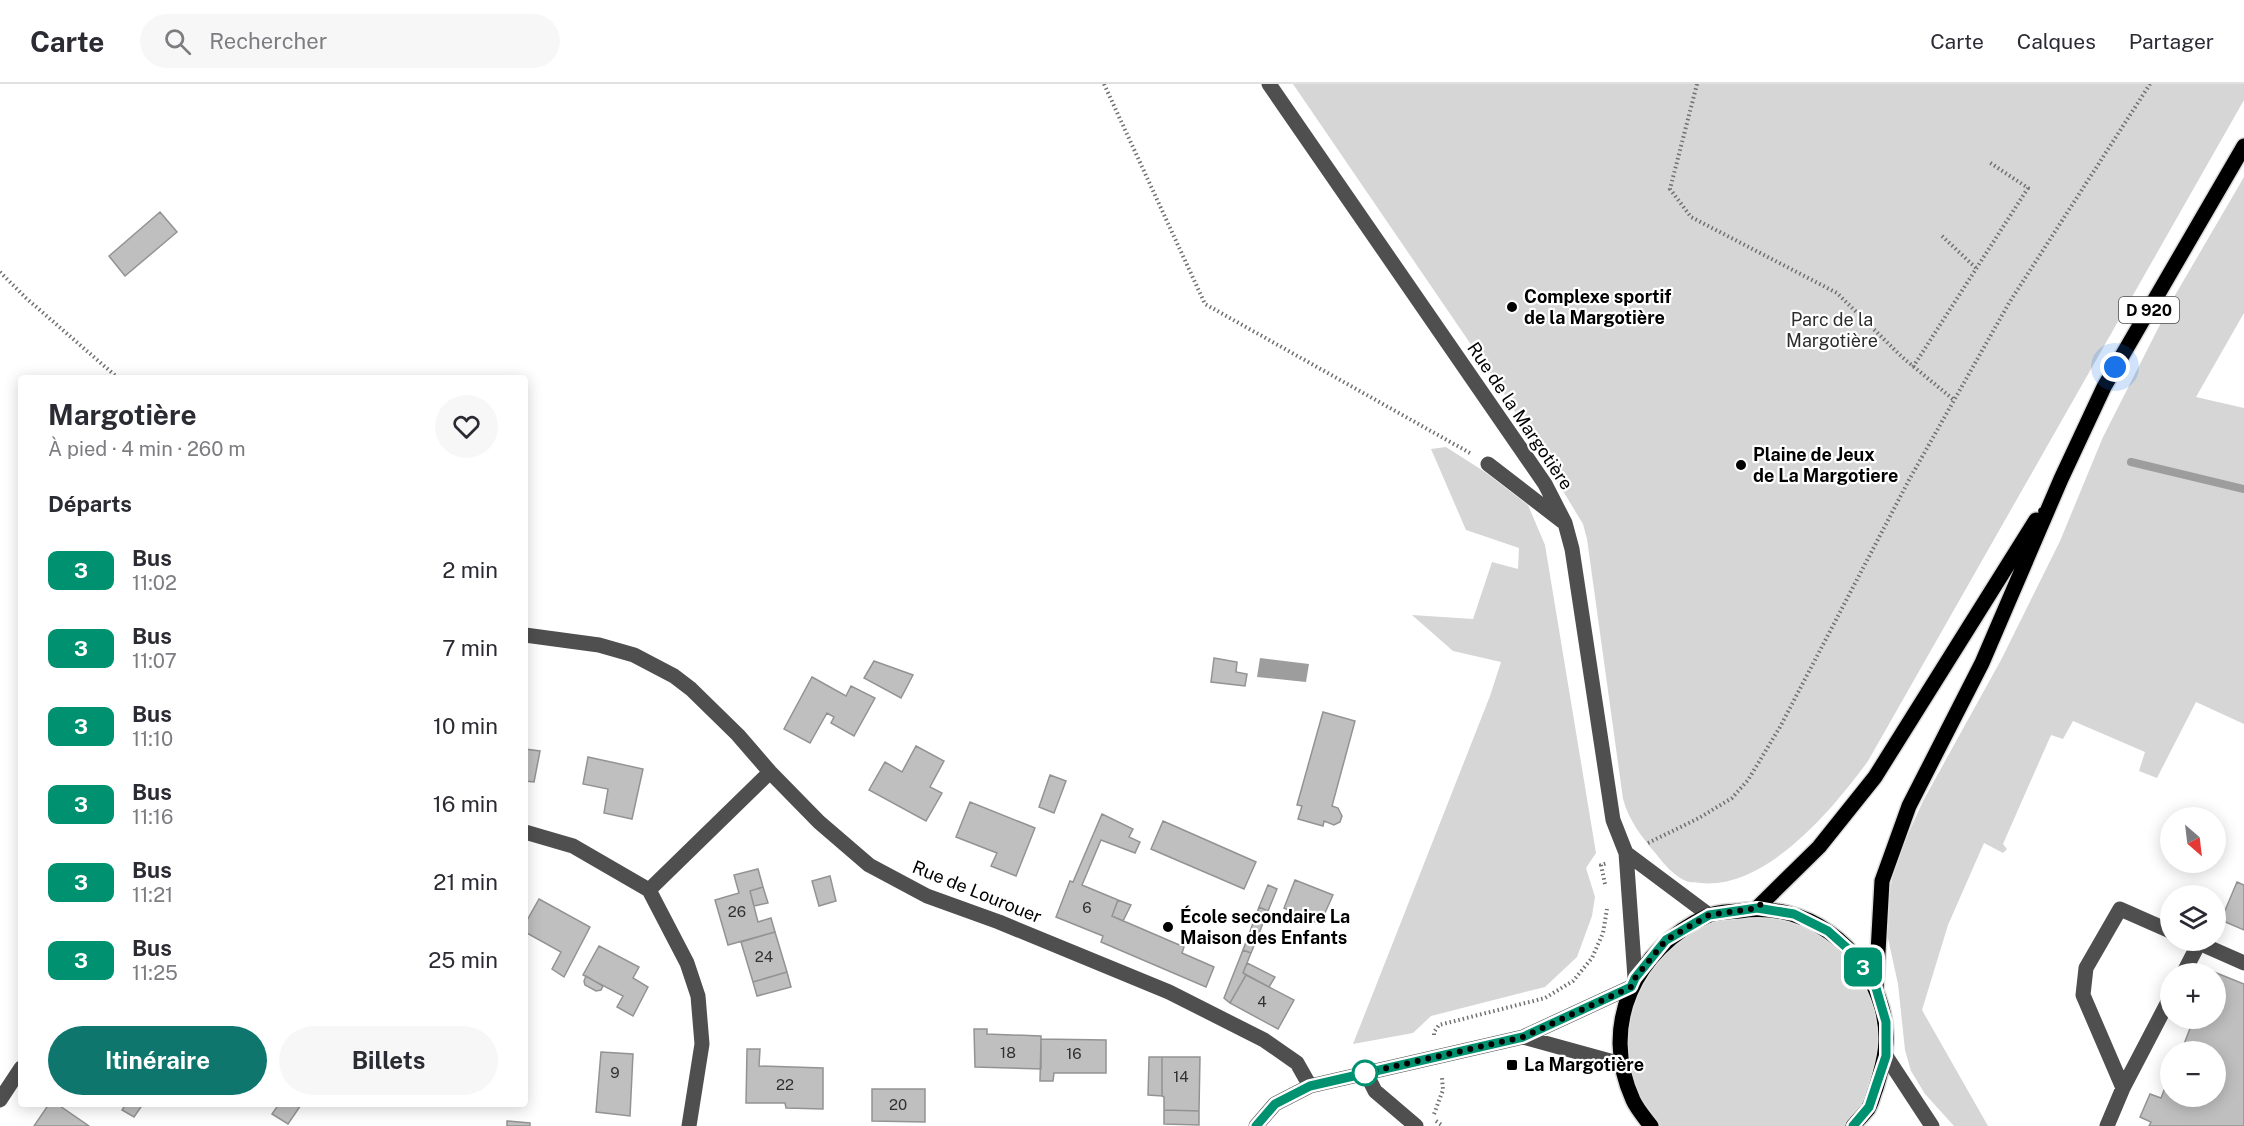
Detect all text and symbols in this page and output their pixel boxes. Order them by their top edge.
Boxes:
search box [140,14,560,68]
text: Carte [30,25,104,58]
icon: search [161,25,194,58]
text: Rechercher [209,28,327,54]
text: Carte [1930,29,1984,54]
text: Calques [2017,29,2096,54]
text: Partager [2129,29,2214,54]
place label: Complexe sportif de la Margotière [1524,286,1671,328]
road number: D 920 [2119,297,2179,323]
marker: Complexe sportif de la Margotière [1505,300,1519,314]
park label: Parc de la Margotière [1786,309,1878,351]
street label: Rue de la Margotière [1463,338,1578,494]
your location [2100,352,2130,382]
button: heart [435,395,498,458]
text: Margotière [48,398,197,431]
text: À pied · 4 min · 260 m [48,437,246,461]
place label: Plaine de Jeux de La Margotiere [1753,444,1898,486]
marker: Plaine de Jeux de La Margotiere [1734,458,1748,472]
text: Départs [48,491,132,517]
text: Bus [132,545,172,571]
text: 2 min [442,557,498,583]
text: 3 [74,558,88,583]
text: 11:02 [132,571,177,595]
text: Bus [132,623,172,649]
text: 7 min [442,635,498,661]
text: 3 [74,636,88,661]
text: 11:07 [132,649,177,673]
text: Bus [132,701,172,727]
text: 10 min [433,713,498,739]
text: 3 [74,714,88,739]
text: 11:10 [132,727,173,751]
text: Bus [132,779,172,805]
text: 16 min [433,791,498,817]
text: 3 [74,792,88,817]
text: 11:16 [132,805,173,829]
north arrow [2160,807,2226,873]
map controls [2160,807,2226,1107]
street label: Rue de Lourouer [910,856,1045,927]
text: Bus [132,857,172,883]
text: 21 min [433,869,498,895]
text: 3 [74,870,88,895]
text: 11:21 [132,883,173,907]
button: layers [2160,885,2226,951]
house number: 6 [1082,899,1092,916]
house number: 26 [728,903,746,920]
place label: École secondaire La Maison des Enfants [1180,905,1350,948]
marker: École secondaire La Maison des Enfants [1161,920,1175,934]
text: Bus [132,935,172,961]
text: 25 min [428,947,498,973]
text: 3 [74,948,88,973]
house number: 24 [755,948,773,965]
line badge: 3 [1844,948,1882,986]
text: 3 [1856,955,1870,980]
text: 11:25 [132,961,178,985]
button: + [2160,963,2226,1029]
house number: 4 [1257,993,1267,1010]
button: Itinéraire [48,1026,267,1095]
button: Billets [279,1026,498,1095]
button: − [2160,1041,2226,1107]
house number: 18 [1000,1044,1016,1061]
house number: 16 [1066,1045,1082,1062]
place label: La Margotière [1524,1054,1644,1075]
marker: La Margotière [1505,1058,1519,1072]
unlabelled marker [1352,1060,1378,1086]
house number: 9 [610,1064,620,1081]
house number: 14 [1173,1068,1189,1085]
house number: 22 [776,1076,794,1093]
house number: 20 [889,1096,907,1113]

